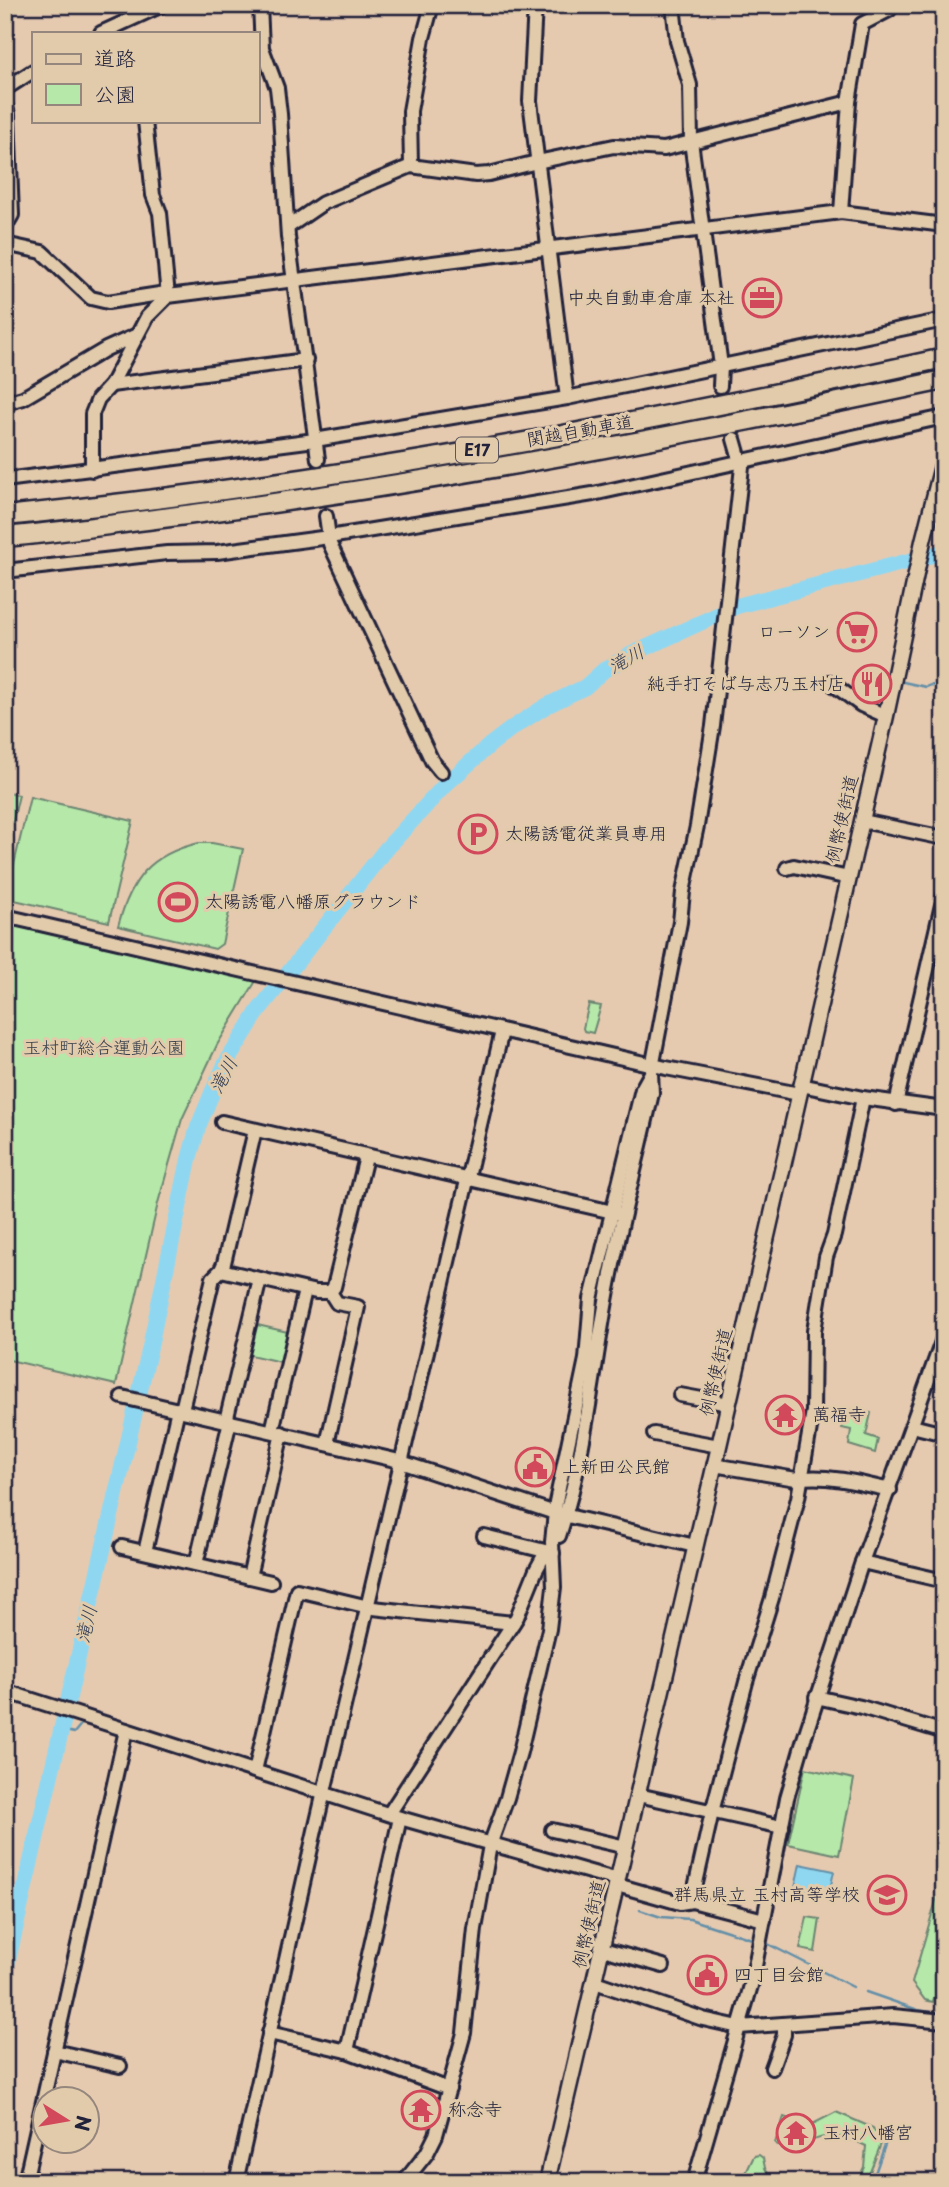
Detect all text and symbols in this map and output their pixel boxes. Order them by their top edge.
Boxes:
legend [32,32,259,122]
text: 道路 [94,41,136,73]
text: 公園 [94,77,136,109]
office icon: 中央自動車倉庫 本社 [741,277,783,319]
place label: 中央自動車倉庫 本社 [567,283,735,310]
street label: 関越自動車道 [524,407,635,452]
road number: E17 [456,438,498,463]
supermarket icon: ローソン [836,611,878,653]
place label: ローソン [758,617,830,644]
water label: 滝川 [602,637,649,680]
restaurant icon: 純手打そば与志乃玉村店 [851,663,893,705]
place label: 純手打そば与志乃玉村店 [647,669,845,696]
street label: 例幣使街道 [817,772,864,866]
parking icon: 太陽誘電従業員専用 [457,813,499,855]
place label: 太陽誘電従業員専用 [505,819,667,846]
sports icon: 太陽誘電八幡原グラウンド [157,881,199,923]
place label: 太陽誘電八幡原グラウンド [205,887,421,914]
park label: 玉村町総合運動公園 [23,1033,185,1060]
water label: 滝川 [201,1051,243,1098]
street label: 例幣使街道 [691,1325,738,1419]
temple icon: 萬福寺 [764,1394,806,1436]
place label: 萬福寺 [812,1400,866,1427]
public building icon: 上新田公民館 [514,1446,556,1488]
place label: 上新田公民館 [562,1452,670,1479]
water label: 滝川 [67,1602,103,1645]
school or university icon: 群馬県立 玉村高等学校 [866,1874,908,1916]
street label: 例幣使街道 [564,1877,611,1971]
place label: 群馬県立 玉村高等学校 [674,1880,860,1907]
public building icon: 四丁目会館 [686,1954,728,1996]
place label: 四丁目会館 [734,1960,824,1987]
north arrow [32,2086,102,2156]
temple icon: 称念寺 [400,2089,442,2131]
place label: 称念寺 [448,2095,502,2122]
temple icon: 玉村八幡宮 [775,2112,817,2154]
text: N [68,2113,99,2133]
place label: 玉村八幡宮 [823,2118,913,2145]

